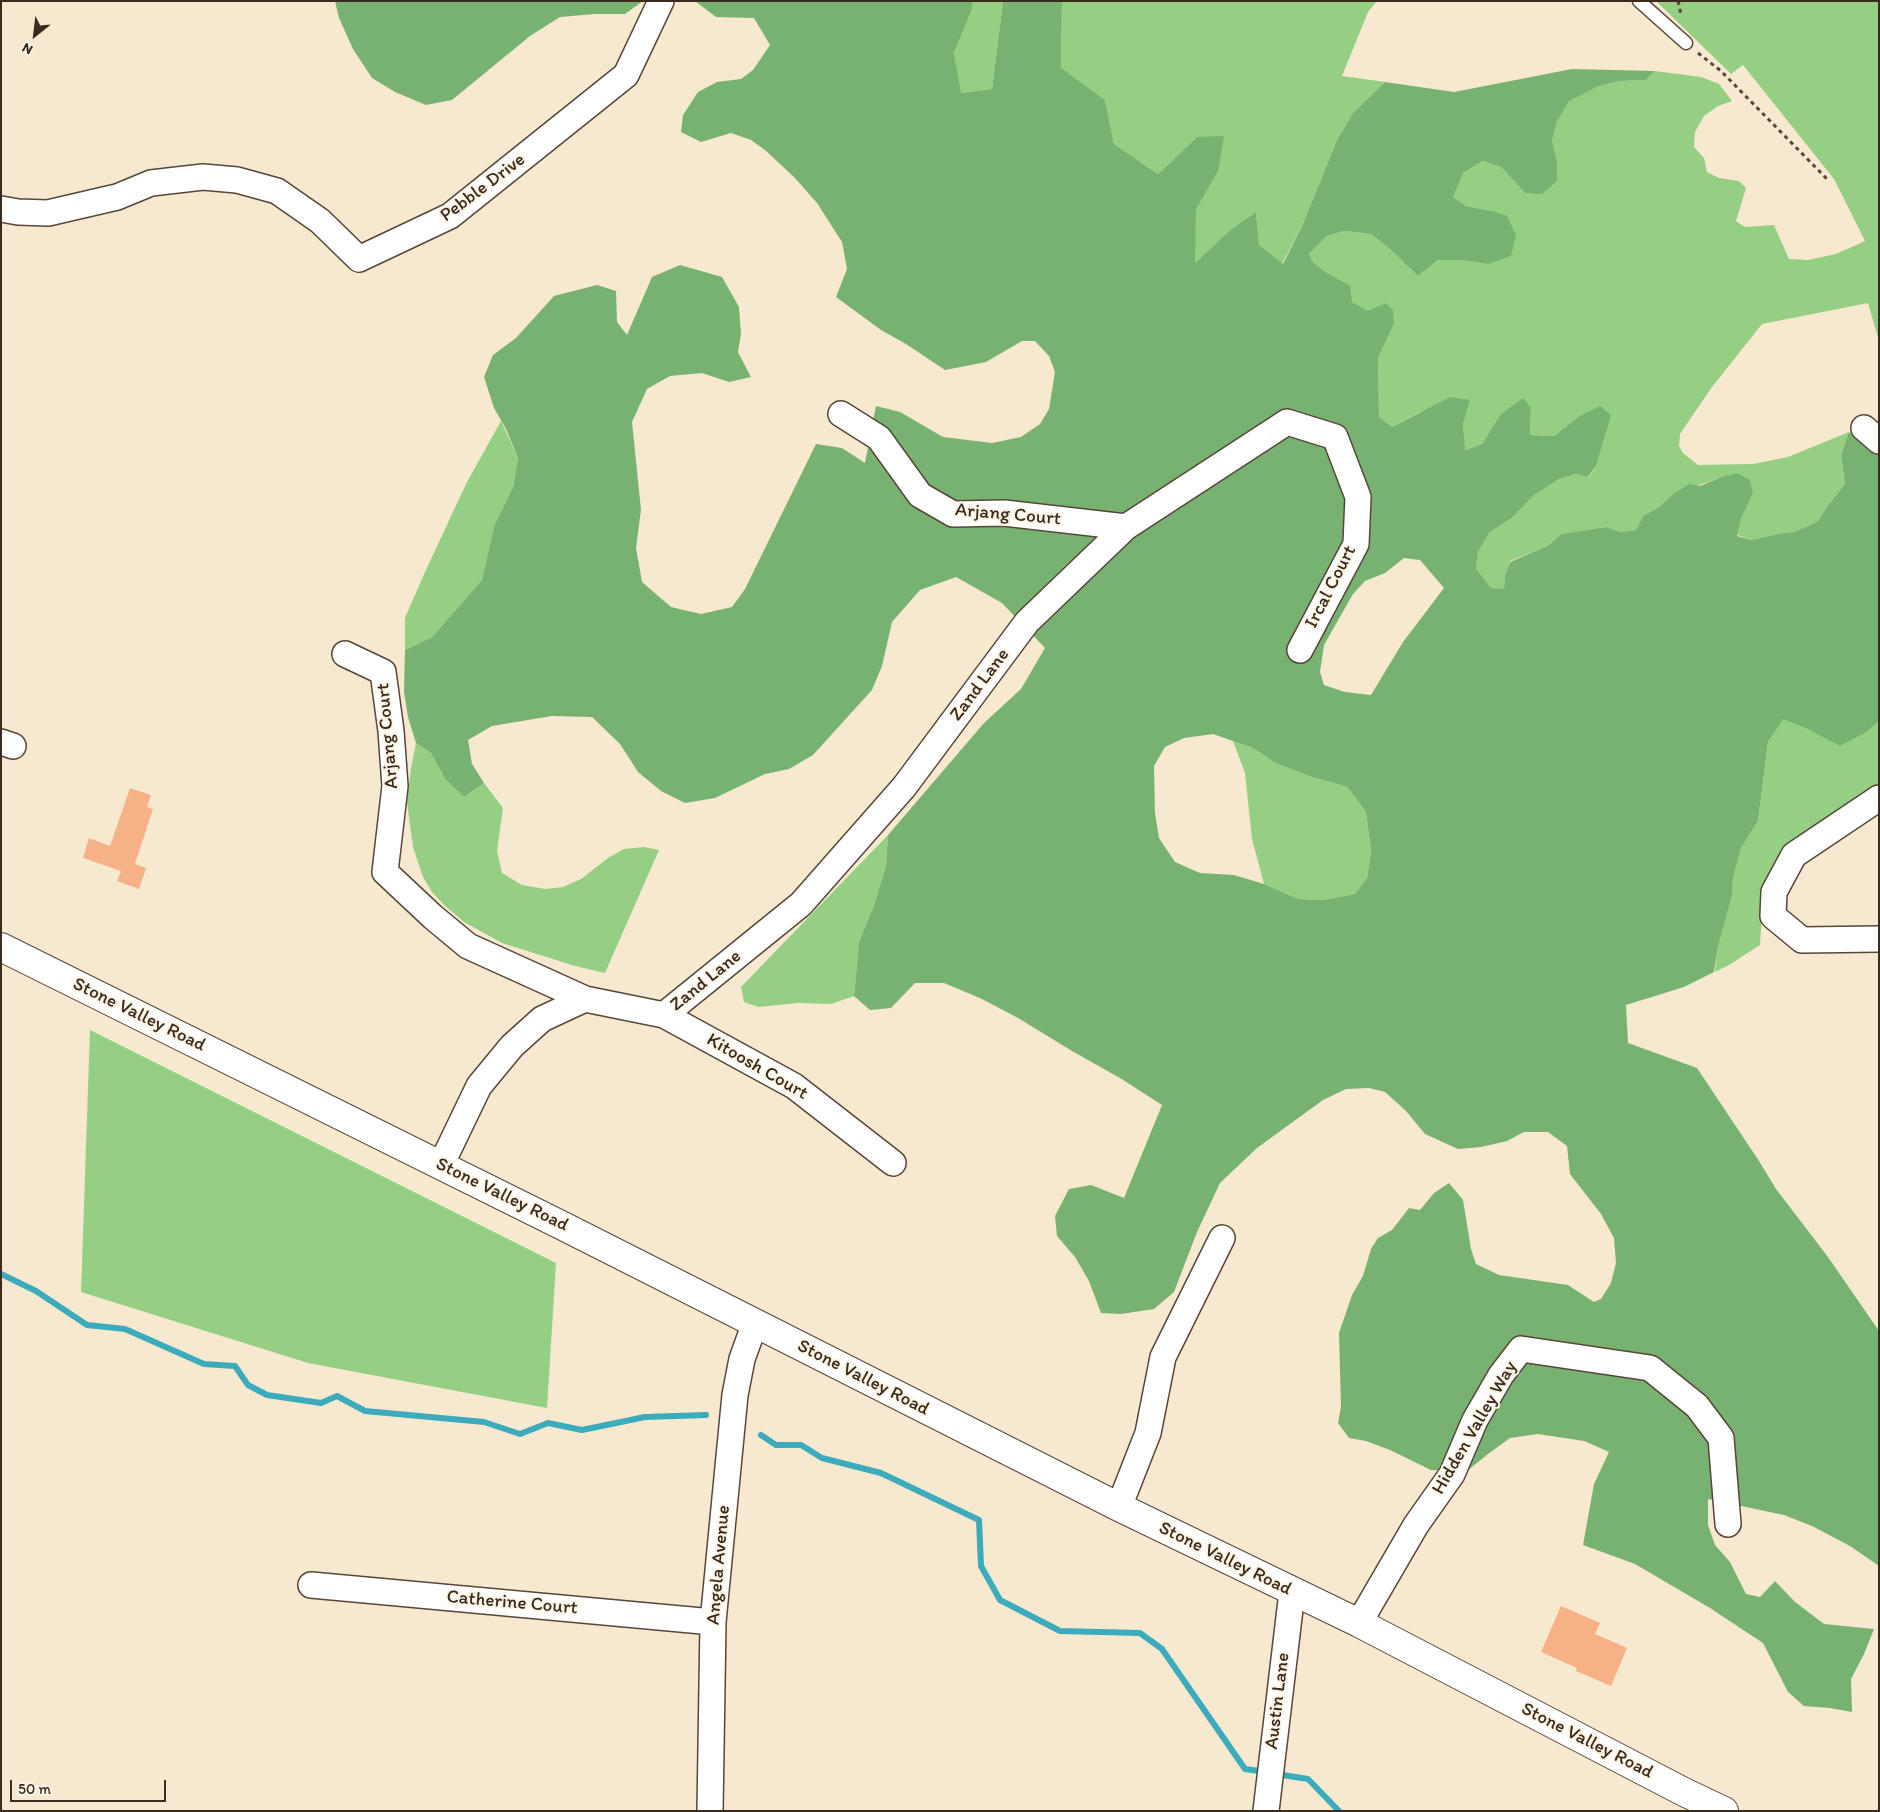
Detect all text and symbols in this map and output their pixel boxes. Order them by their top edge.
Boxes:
north arrow [10,10,60,60]
text: N [19,39,36,58]
street label: Pebble Drive [436,149,530,227]
street label: Arjang Court [954,499,1062,531]
street label: Ircal Court [1300,542,1362,632]
street label: Zand Lane [945,644,1015,726]
street label: Arjang Court [372,682,404,790]
street label: Zand Lane [666,945,746,1017]
street label: Stone Valley Road [69,973,209,1057]
street label: Kitoosh Court [702,1029,812,1105]
street label: Stone Valley Road [432,1153,572,1237]
street label: Stone Valley Road [793,1335,933,1421]
street label: Hidden Valley Way [1428,1357,1522,1499]
street label: Angela Avenue [702,1504,736,1626]
street label: Stone Valley Road [1155,1517,1295,1601]
street label: Catherine Court [446,1586,578,1620]
street label: Austin Lane [1261,1651,1295,1751]
street label: Stone Valley Road [1517,1698,1657,1784]
scale bar [12,1770,169,1802]
text: 50 m [18,1780,51,1798]

